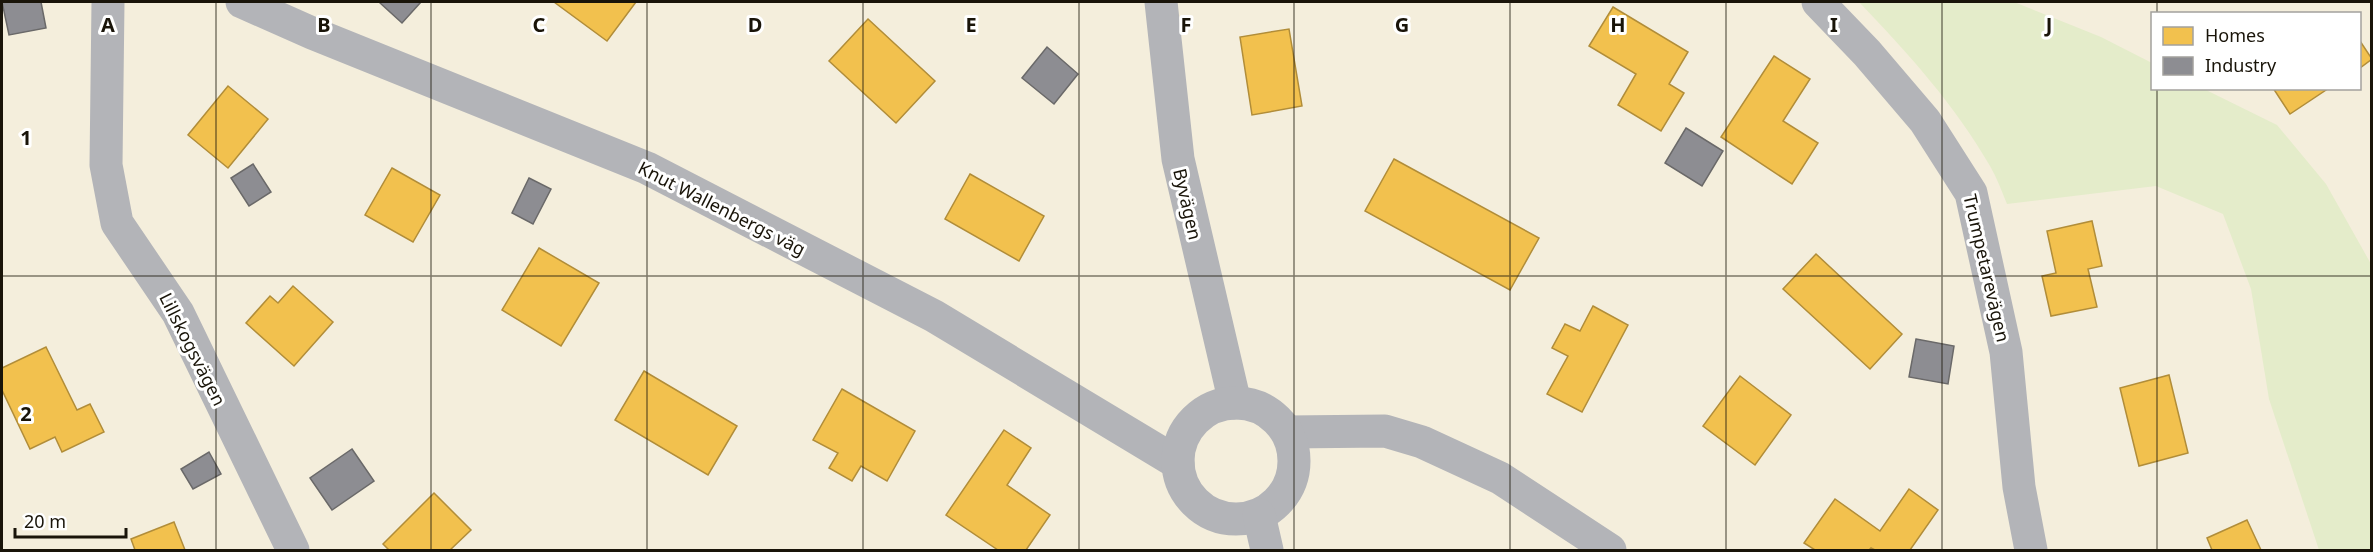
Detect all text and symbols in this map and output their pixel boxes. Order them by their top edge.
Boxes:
text: A [101,11,115,38]
text: B [317,11,331,38]
text: C [533,11,546,38]
text: D [748,11,762,38]
text: E [965,11,977,38]
text: F [1181,11,1191,38]
text: G [1395,11,1409,38]
text: H [1610,11,1626,38]
text: I [1830,11,1838,38]
text: J [2044,11,2052,38]
legend [2151,12,2361,90]
text: Homes [2205,23,2265,47]
text: Industry [2205,53,2277,77]
text: 1 [20,124,32,151]
street label: Knut Wallenbergs väg [634,155,810,261]
street label: Byvägen [1168,166,1208,242]
street label: Trumpetarevägen [1958,192,2016,344]
street label: Lillskogsvägen [154,288,232,410]
text: 2 [20,400,32,427]
scale bar [15,501,126,539]
text: 20 m [24,509,66,533]

